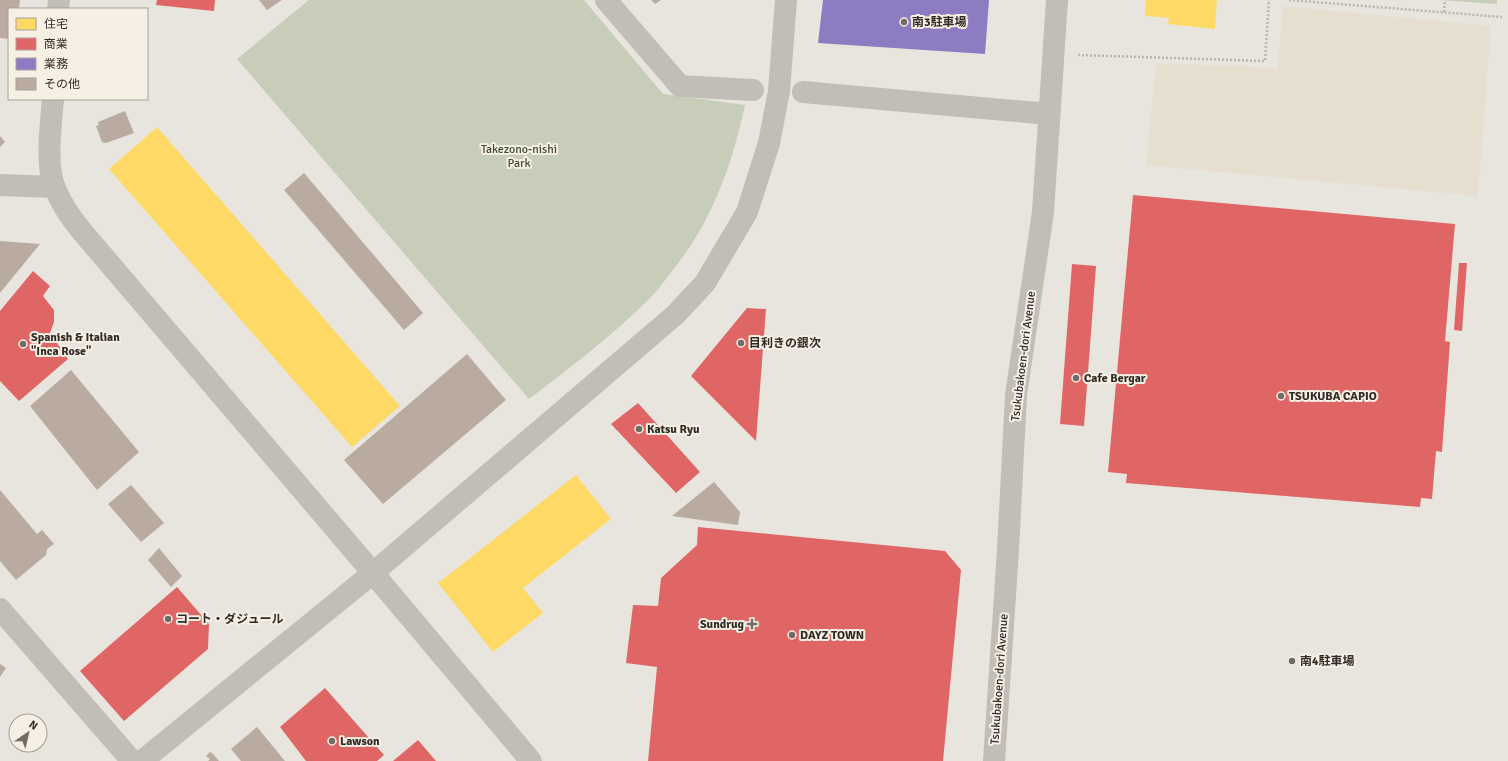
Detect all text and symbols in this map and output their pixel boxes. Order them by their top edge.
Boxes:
legend [8,8,148,100]
place label: 南3駐車場 [912,15,966,30]
text: 住宅 [44,17,68,32]
marker: 南3駐車場 [899,17,909,27]
text: 商業 [44,37,68,52]
text: 業務 [44,57,68,72]
text: その他 [44,77,80,92]
park label: Takezono-nishi Park [481,142,557,171]
street label: Tsukubakoen-dori Avenue [1008,290,1039,422]
place label: Spanish & Italian "Inca Rose" [31,330,120,359]
place label: 目利きの銀次 [749,336,821,351]
marker: 目利きの銀次 [736,338,746,348]
marker: Spanish & Italian "Inca Rose" [18,339,28,349]
place label: Cafe Bergar [1084,371,1146,386]
marker: Cafe Bergar [1071,373,1081,383]
place label: TSUKUBA CAPIO [1289,389,1377,404]
marker: TSUKUBA CAPIO [1276,391,1286,401]
place label: Katsu Ryu [647,422,700,437]
marker: Katsu Ryu [634,424,644,434]
place label: コート・ダジュール [176,612,283,627]
street label: Tsukubakoen-dori Avenue [987,613,1012,745]
marker: コート・ダジュール [163,614,173,624]
place label: Sundrug [700,617,745,632]
marker: Sundrug [747,619,757,629]
place label: DAYZ TOWN [800,628,864,643]
marker: DAYZ TOWN [787,630,797,640]
place label: 南4駐車場 [1300,654,1354,669]
marker: 南4駐車場 [1287,656,1297,666]
north arrow [8,713,48,753]
text: N [27,718,40,733]
place label: Lawson [340,734,380,749]
marker: Lawson [327,736,337,746]

